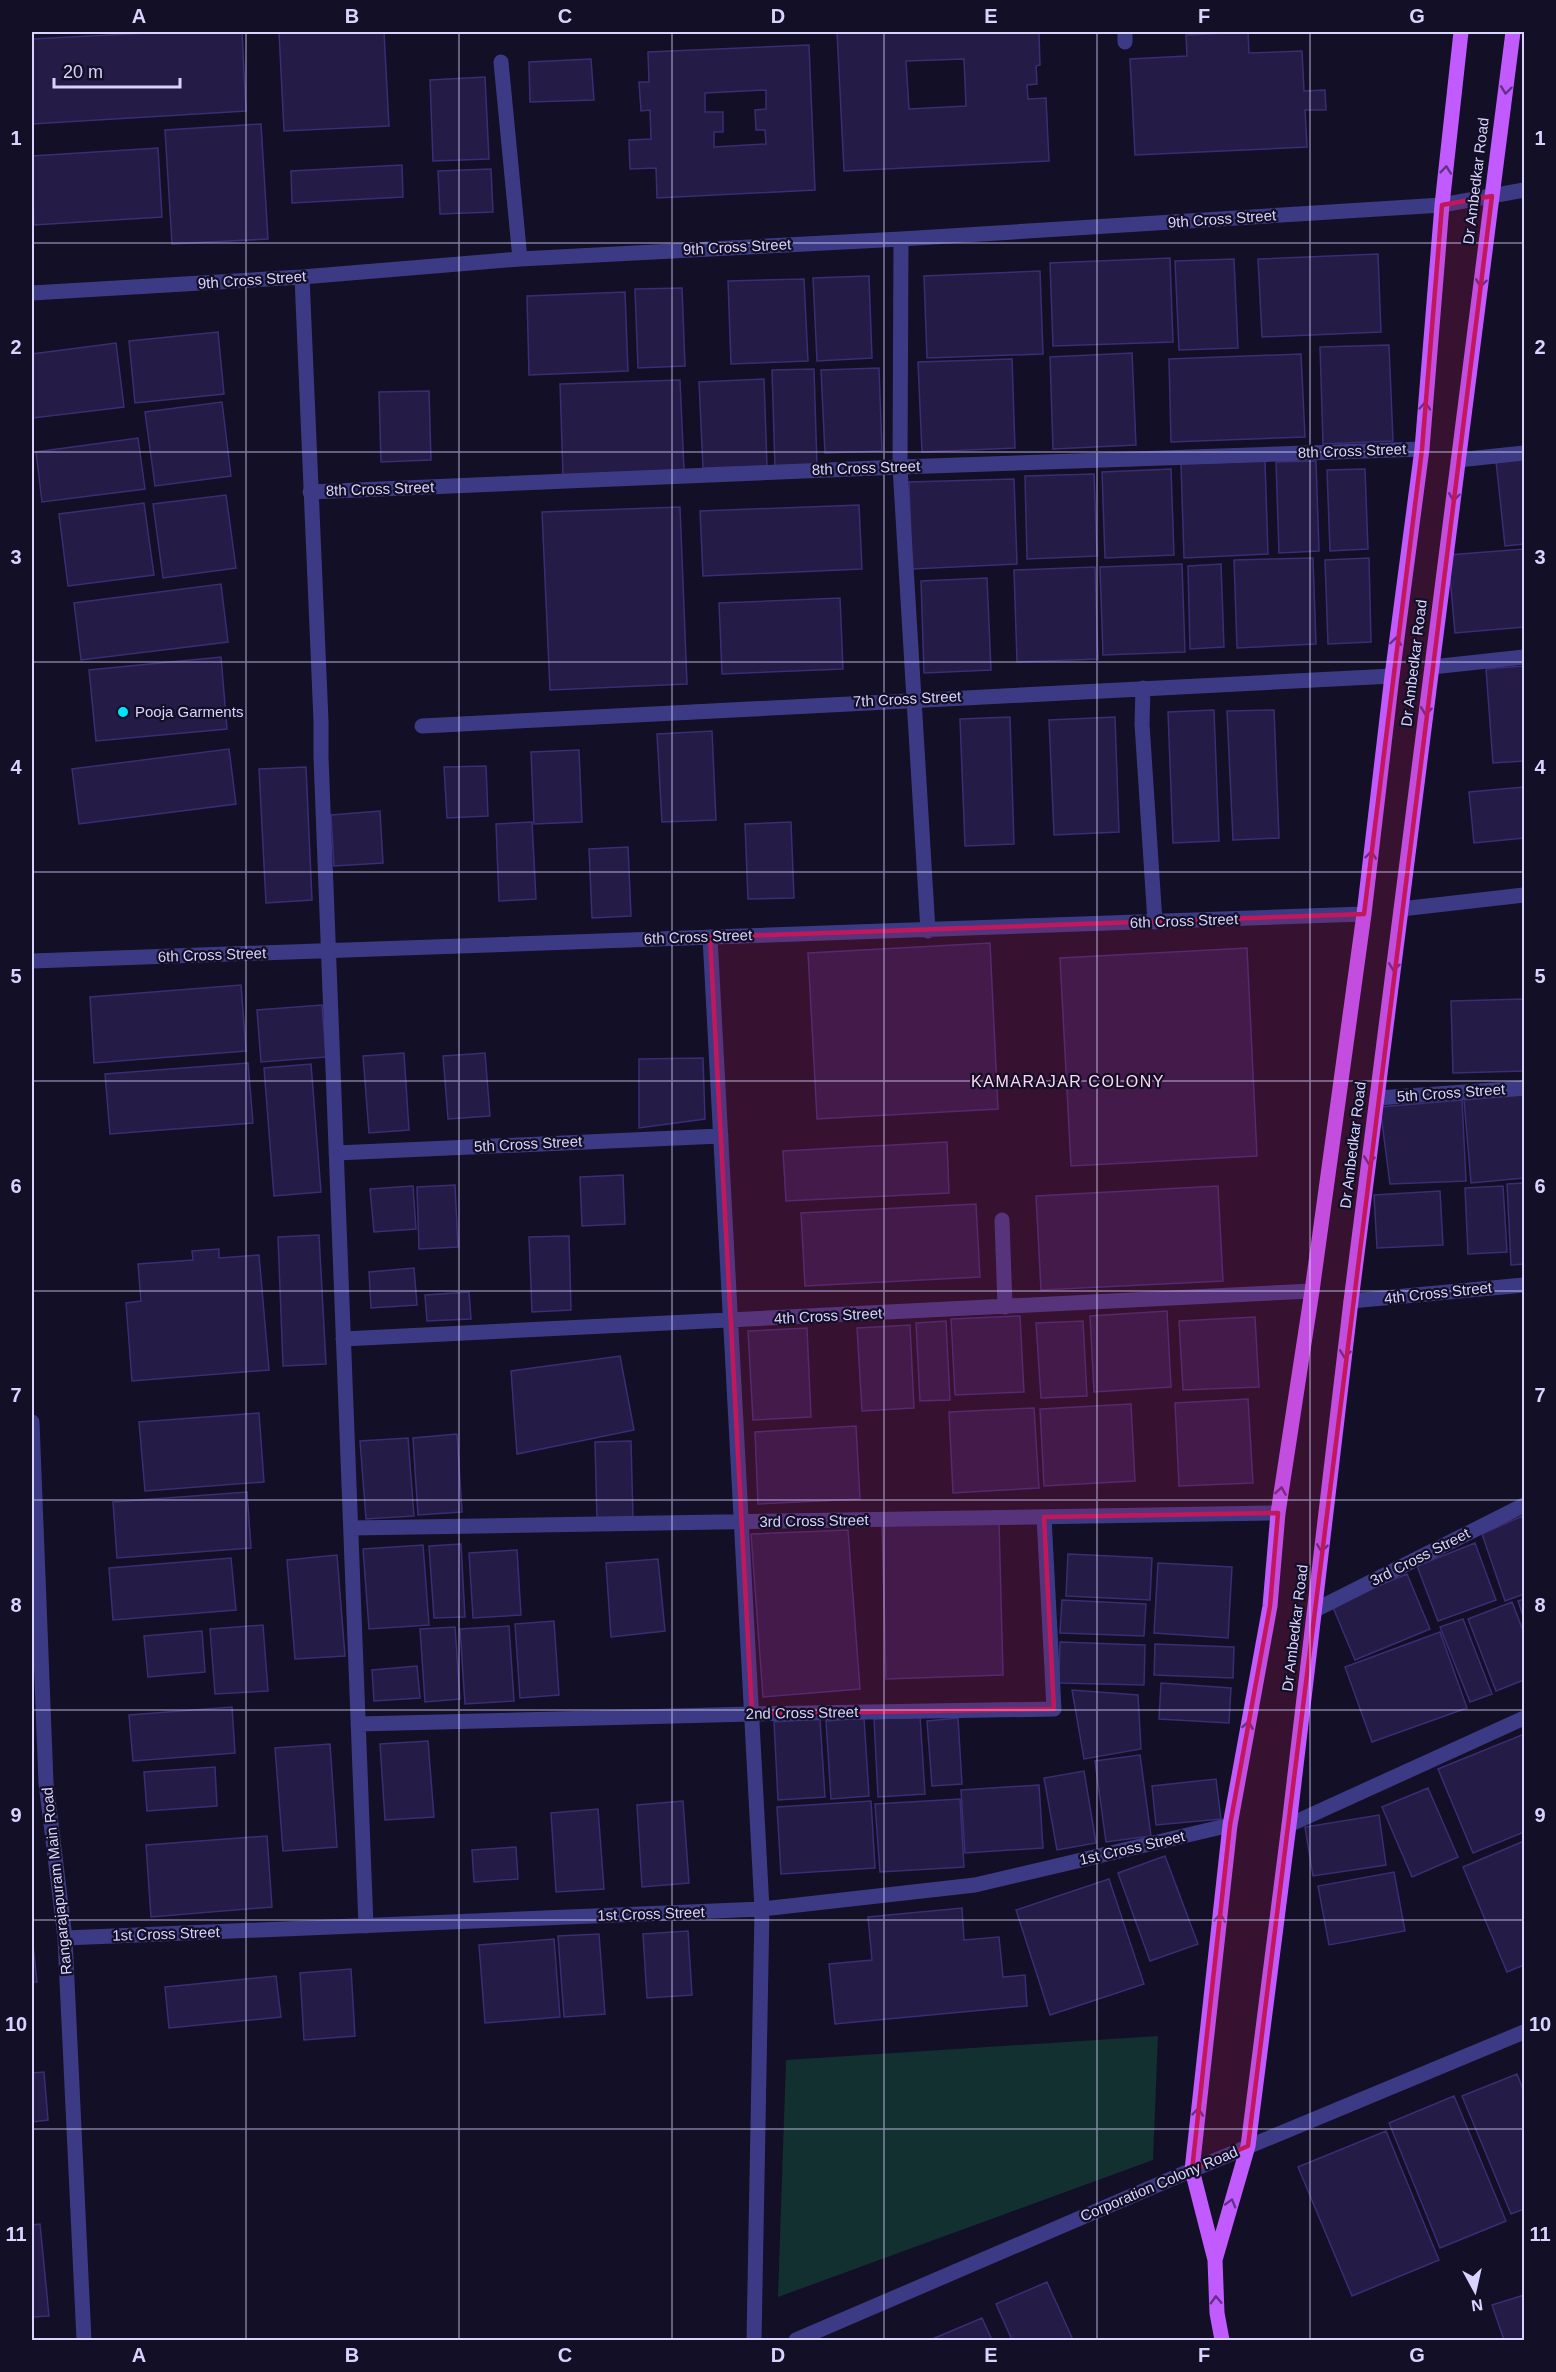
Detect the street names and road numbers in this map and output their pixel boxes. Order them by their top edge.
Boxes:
street label: Dr Ambedkar Road [1459,117,1492,245]
street label: 9th Cross Street [1167,206,1277,231]
street label: 9th Cross Street [682,235,792,258]
street label: 9th Cross Street [197,267,307,292]
street label: 8th Cross Street [1298,440,1407,461]
street label: 8th Cross Street [812,457,921,478]
street label: 8th Cross Street [326,478,435,499]
street label: Dr Ambedkar Road [1397,599,1430,727]
street label: 7th Cross Street [852,687,962,710]
street label: 6th Cross Street [1130,910,1239,931]
street label: 6th Cross Street [644,926,753,947]
street label: 6th Cross Street [158,944,267,965]
street label: 5th Cross Street [1396,1080,1506,1105]
street label: Dr Ambedkar Road [1336,1081,1369,1209]
street label: 5th Cross Street [473,1132,583,1155]
street label: 4th Cross Street [1383,1278,1494,1307]
street label: 4th Cross Street [773,1304,883,1327]
street label: 3rd Cross Street [759,1511,870,1530]
street label: 3rd Cross Street [1367,1524,1473,1589]
street label: Dr Ambedkar Road [1278,1564,1311,1692]
street label: 2nd Cross Street [746,1703,859,1722]
street label: Rangarajapuram Main Road [38,1786,75,1976]
street label: 1st Cross Street [1078,1827,1187,1868]
street label: 1st Cross Street [597,1903,706,1924]
street label: 1st Cross Street [112,1923,221,1944]
street label: Corporation Colony Road [1078,2143,1240,2224]

